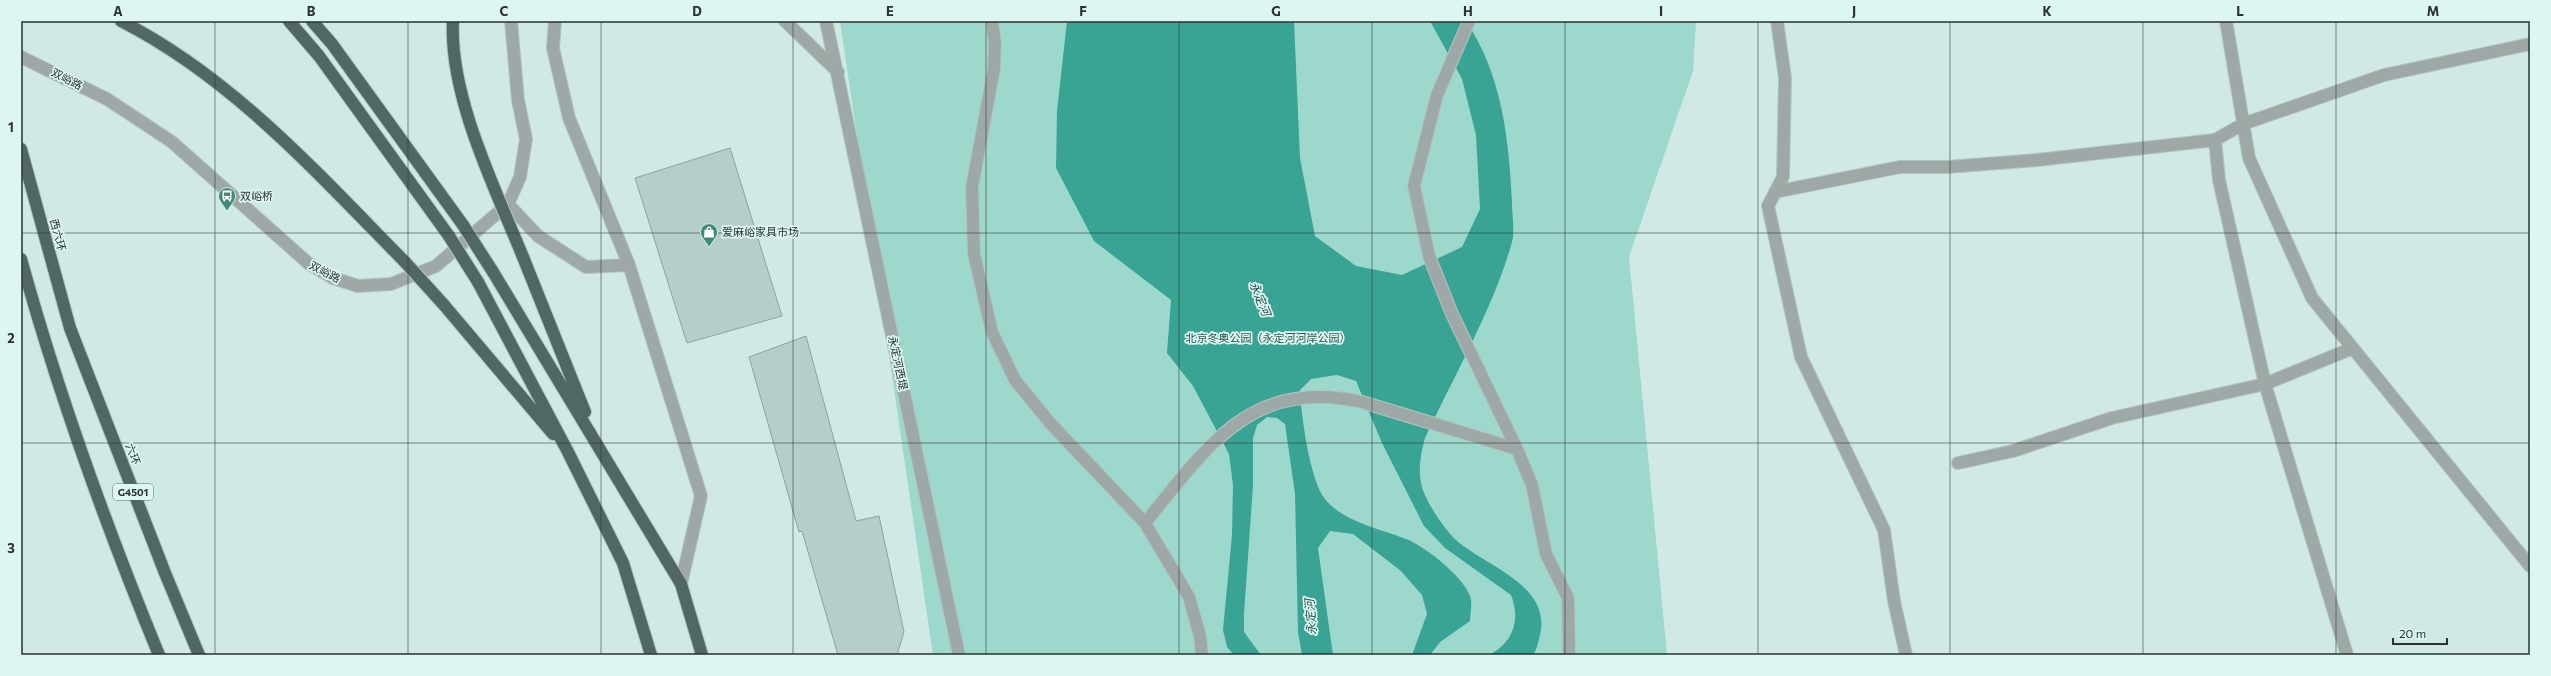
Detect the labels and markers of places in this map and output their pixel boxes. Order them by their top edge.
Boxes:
bus stop icon: 双峪桥 [217,186,237,211]
place label: 双峪桥 [240,189,273,202]
shop icon: 爱麻峪家具市场 [699,222,719,247]
place label: 爱麻峪家具市场 [722,225,799,238]

